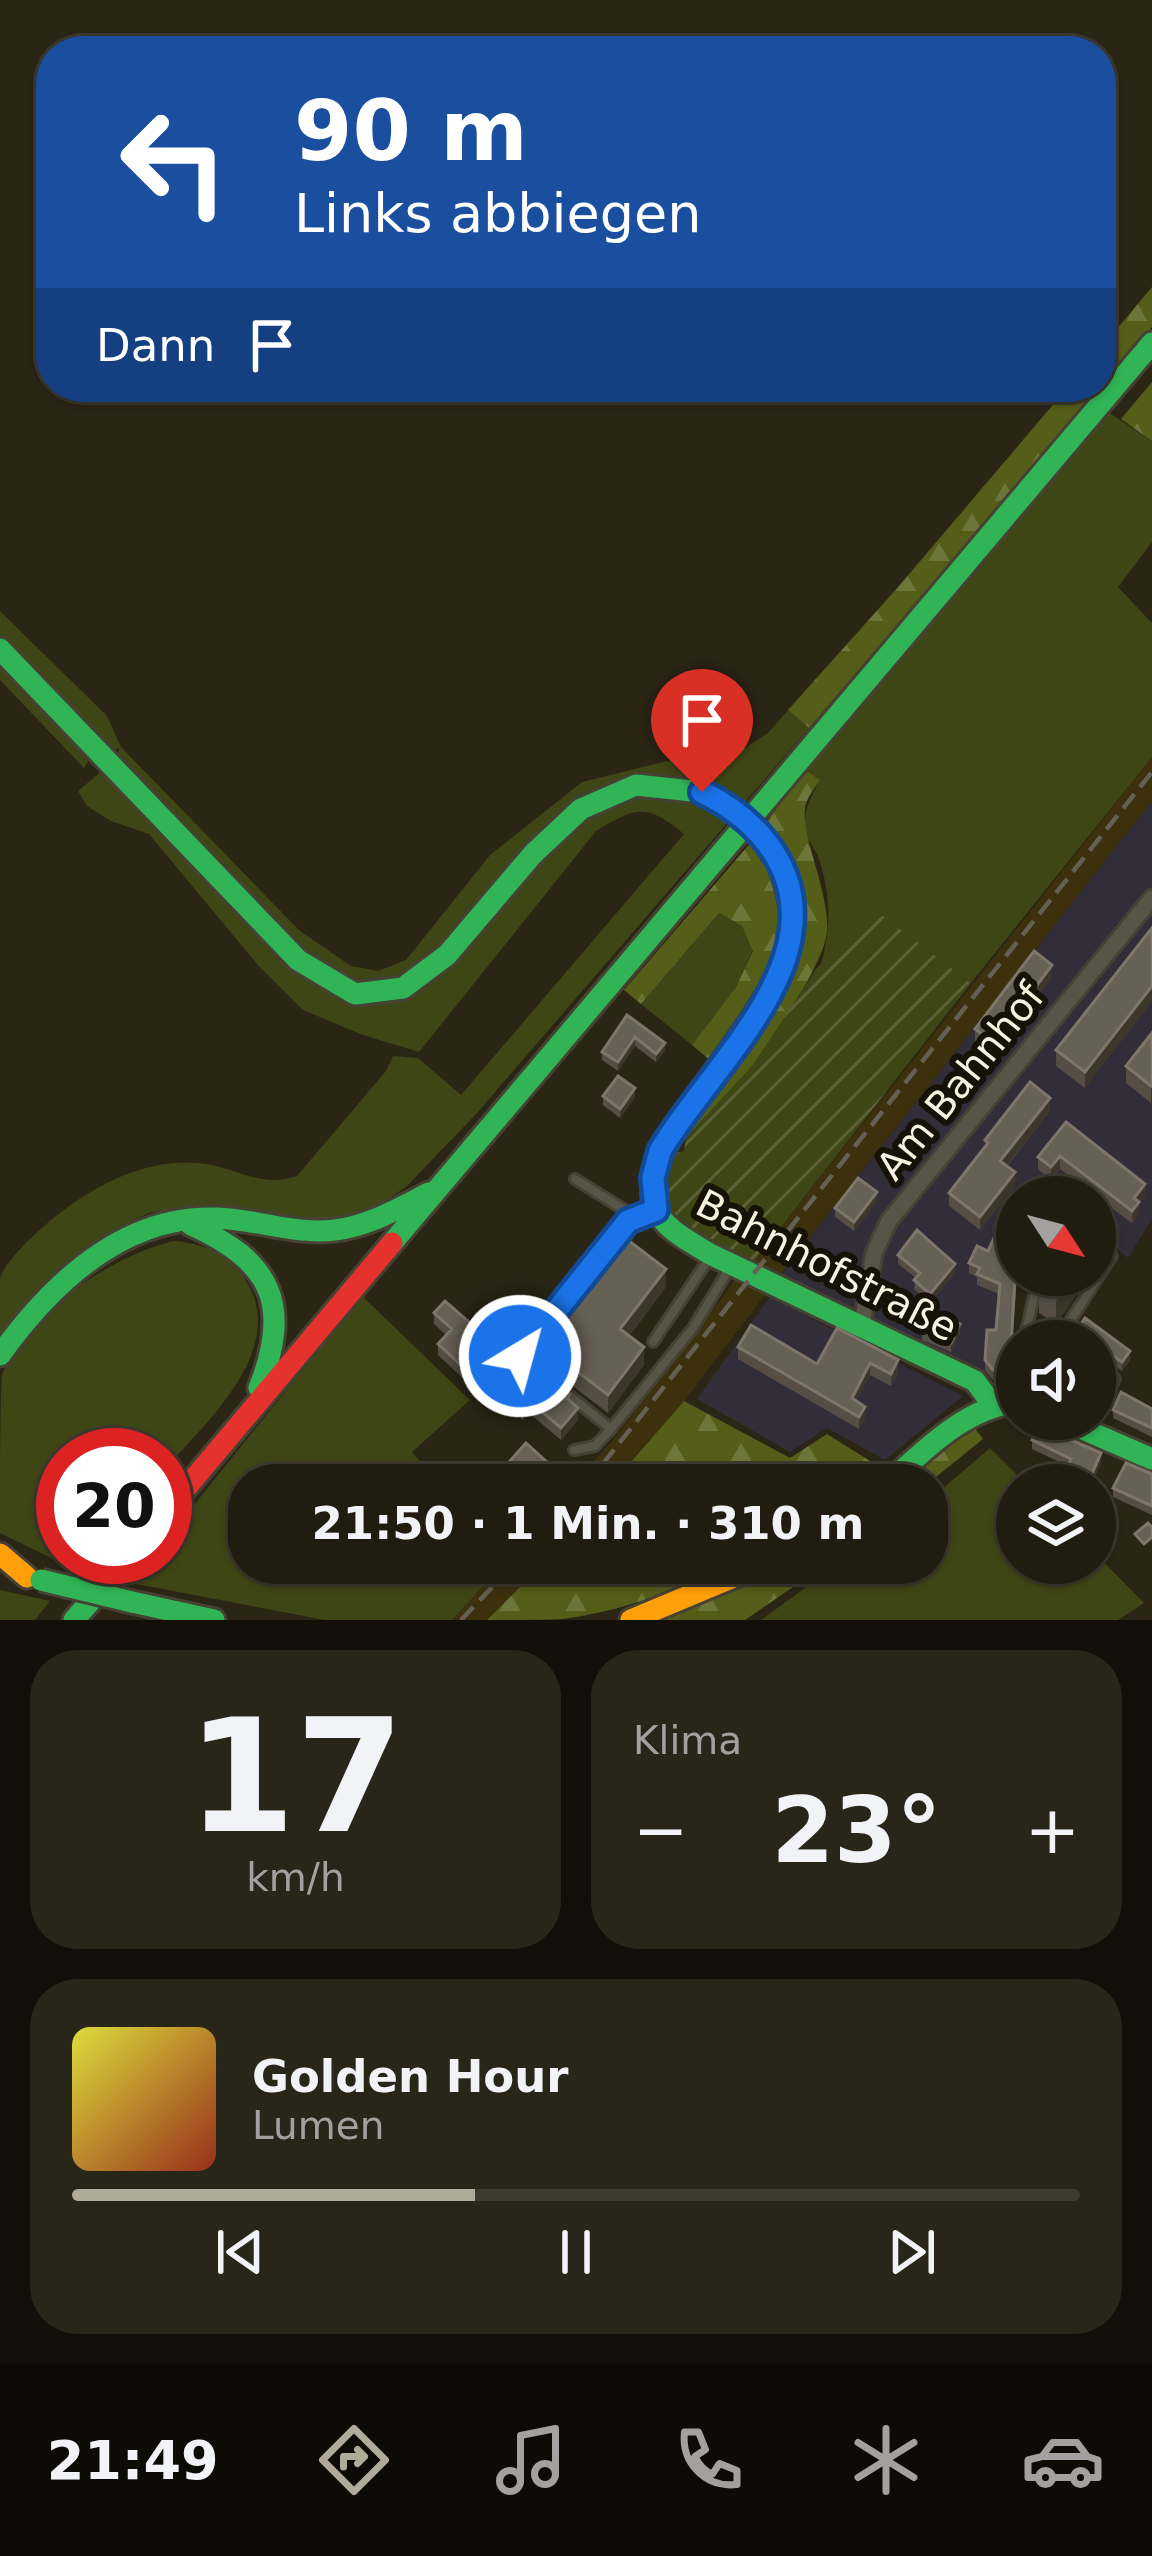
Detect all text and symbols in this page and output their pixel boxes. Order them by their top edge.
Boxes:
text: 90 m [294,82,528,180]
icon: left [96,84,252,240]
text: Links abbiegen [294,182,701,245]
icon: arrive [239,312,305,378]
text: Dann [96,319,215,372]
pin [651,669,753,792]
icon: arrive [669,687,735,753]
street label: Am Bahnhof [868,973,1054,1189]
north arrow [996,1176,1116,1296]
map controls [996,1176,1116,1584]
street label: Bahnhofstraße [689,1180,965,1351]
position arrow [457,1293,583,1419]
button: sound [996,1320,1116,1440]
speed limit sign: 20 [36,1428,192,1584]
button: layers [996,1464,1116,1584]
text: 21:50 · 1 Min. · 310 m [312,1497,864,1550]
text: 17 [187,1686,404,1868]
text: Klima [633,1718,742,1763]
text: 23° [771,1778,942,1883]
text: − [633,1792,688,1869]
text: + [1025,1792,1080,1869]
text: km/h [246,1855,345,1900]
text: Golden Hour [252,2050,569,2103]
text: Lumen [252,2103,384,2148]
icon: previous [207,2219,273,2285]
icon: pause [543,2219,609,2285]
icon: next [879,2219,945,2285]
icon: directions [312,2418,396,2502]
icon: music [489,2418,573,2502]
icon: phone [667,2418,751,2502]
icon: climate [844,2418,928,2502]
icon: car [1021,2418,1105,2502]
text: 21:49 [47,2429,219,2492]

